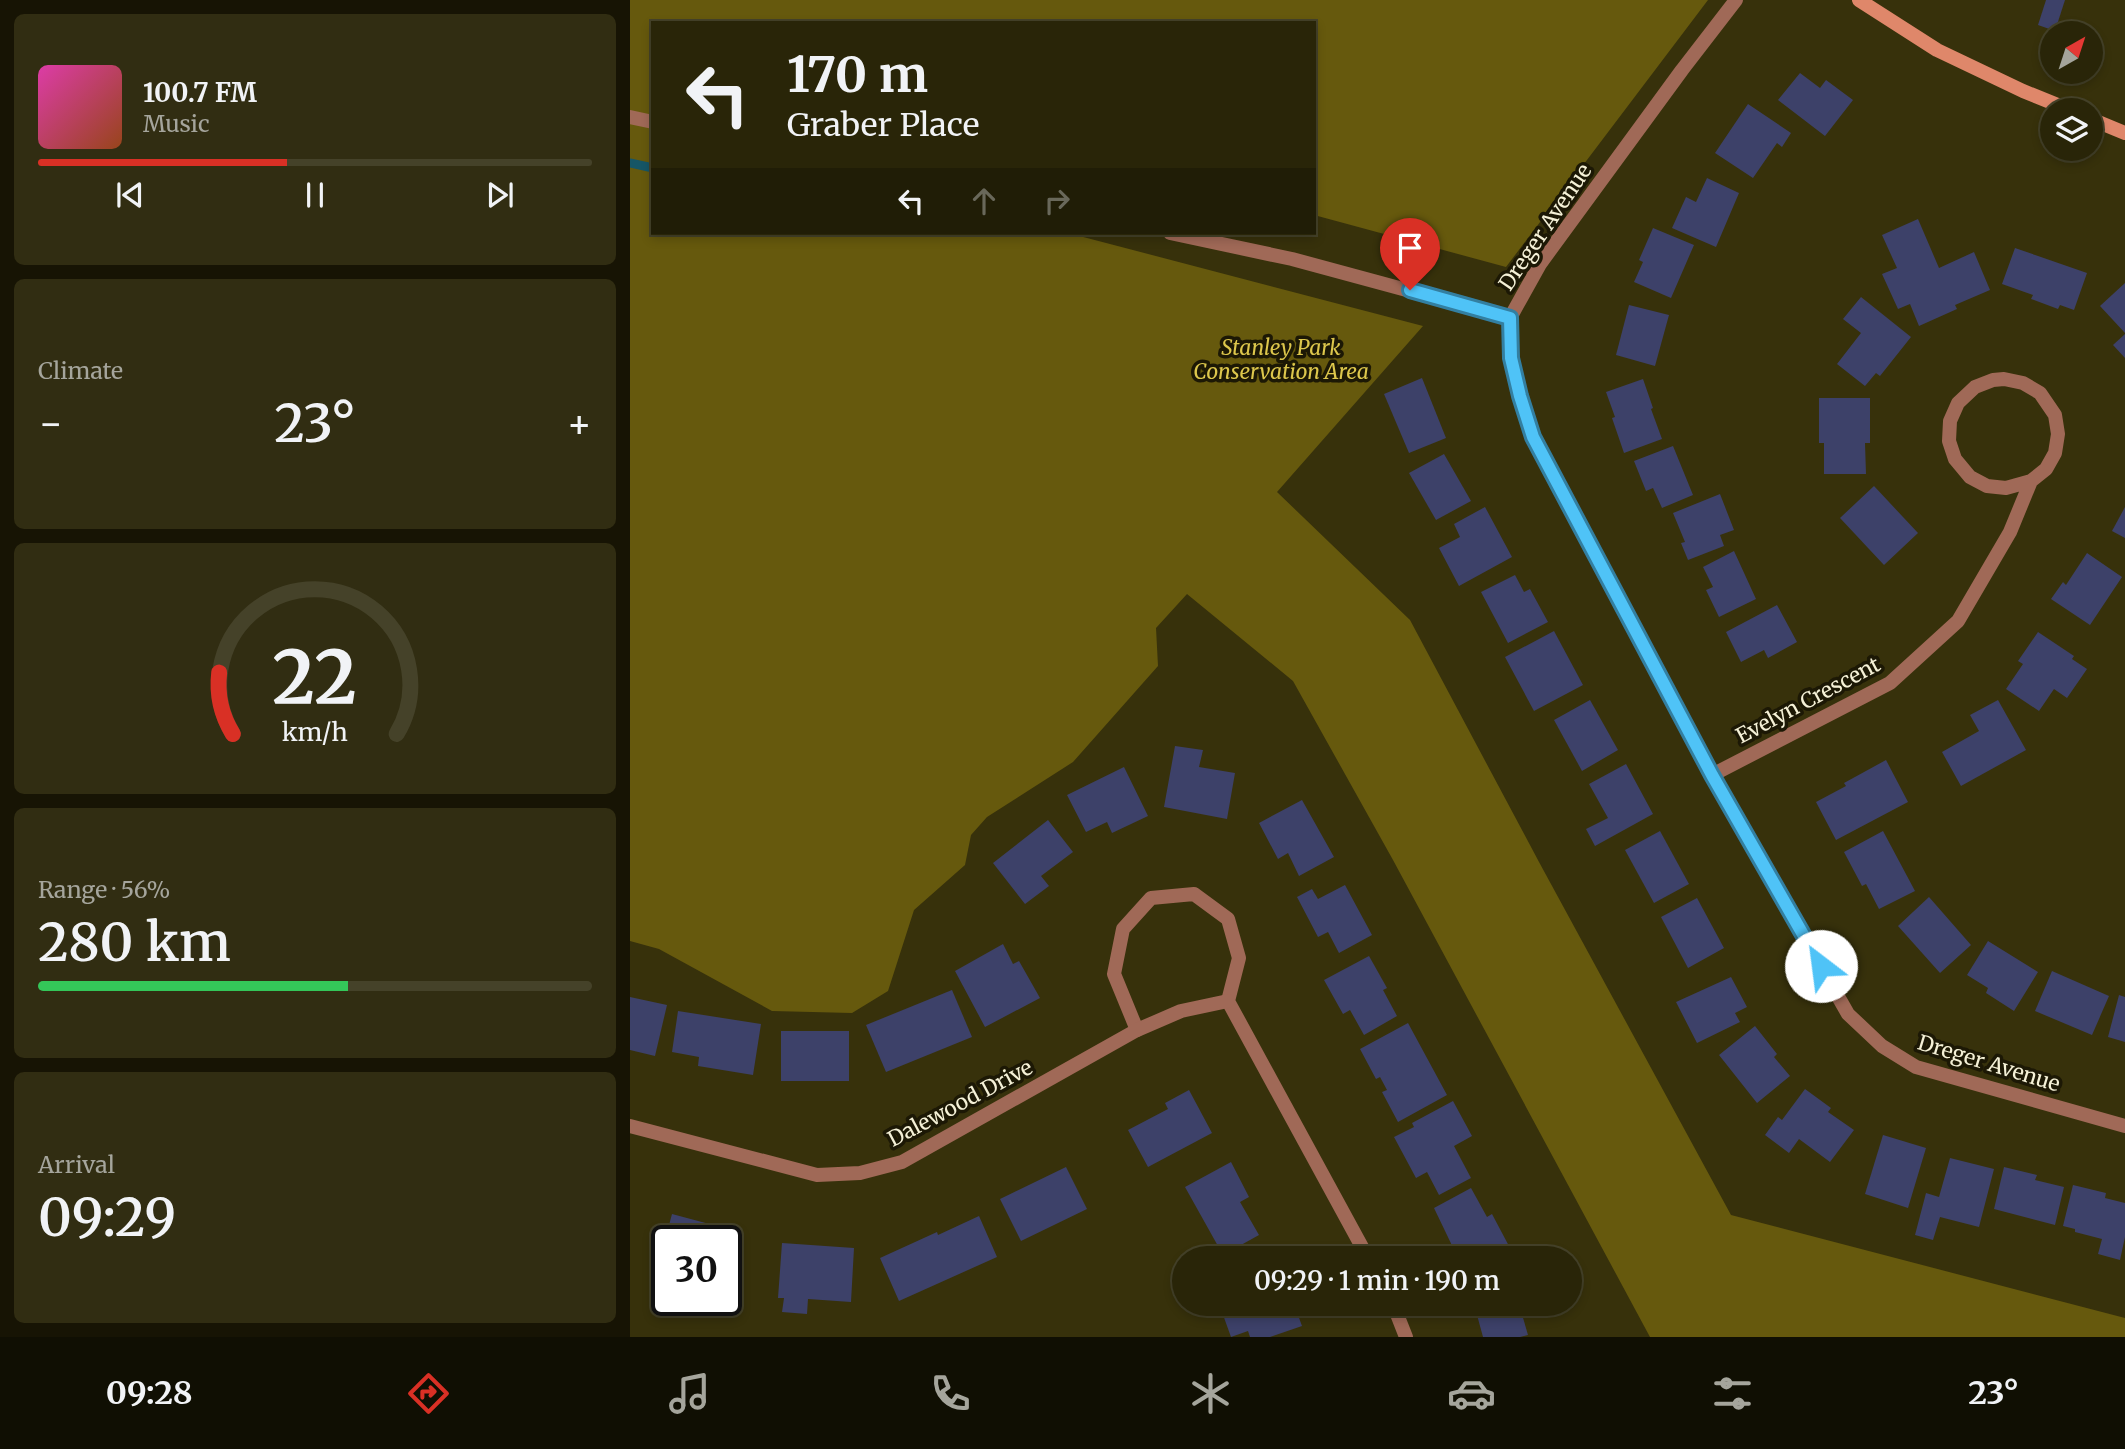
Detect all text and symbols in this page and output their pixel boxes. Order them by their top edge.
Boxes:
north arrow [2040,21,2104,84]
map controls [2040,21,2103,161]
text: 170 m [787,44,928,105]
icon: left [672,49,763,140]
text: 100.7 FM [143,76,257,109]
button: layers [2040,98,2103,161]
text: Graber Place [787,105,979,145]
text: Music [143,109,210,138]
street label: Dreger Avenue [1493,158,1597,296]
icon: previous [111,176,149,214]
icon: pause [296,176,334,214]
icon: next [481,176,519,214]
icon: left [892,182,930,220]
icon: ahead [965,182,1003,220]
icon: right [1038,182,1076,220]
pin [1380,218,1440,290]
icon: arrive [1391,229,1429,267]
park label: Stanley Park Conservation Area [1193,334,1369,385]
text: Climate [38,356,123,385]
text: 23° [274,391,356,456]
text: − [38,400,63,447]
text: + [567,400,592,447]
text: 22 [273,633,357,725]
street label: Evelyn Crescent [1731,651,1885,749]
text: km/h [282,716,348,748]
text: Range · 56% [38,875,170,904]
text: 280 km [38,910,231,975]
position arrow [1784,929,1858,1003]
street label: Dreger Avenue [1915,1029,2063,1097]
street label: Dalewood Drive [883,1053,1037,1153]
text: Arrival [38,1150,115,1179]
text: 09:29 [38,1185,176,1250]
speed limit sign: 30 [651,1225,742,1316]
text: 09:29 · 1 min · 190 m [1254,1264,1500,1297]
icon: directions [404,1369,453,1418]
icon: music [665,1369,714,1418]
icon: phone [926,1369,975,1418]
icon: climate [1186,1369,1235,1418]
icon: car [1447,1369,1496,1418]
icon: filters [1708,1369,1757,1418]
text: 09:28 [106,1373,193,1413]
text: 23° [1968,1373,2019,1413]

